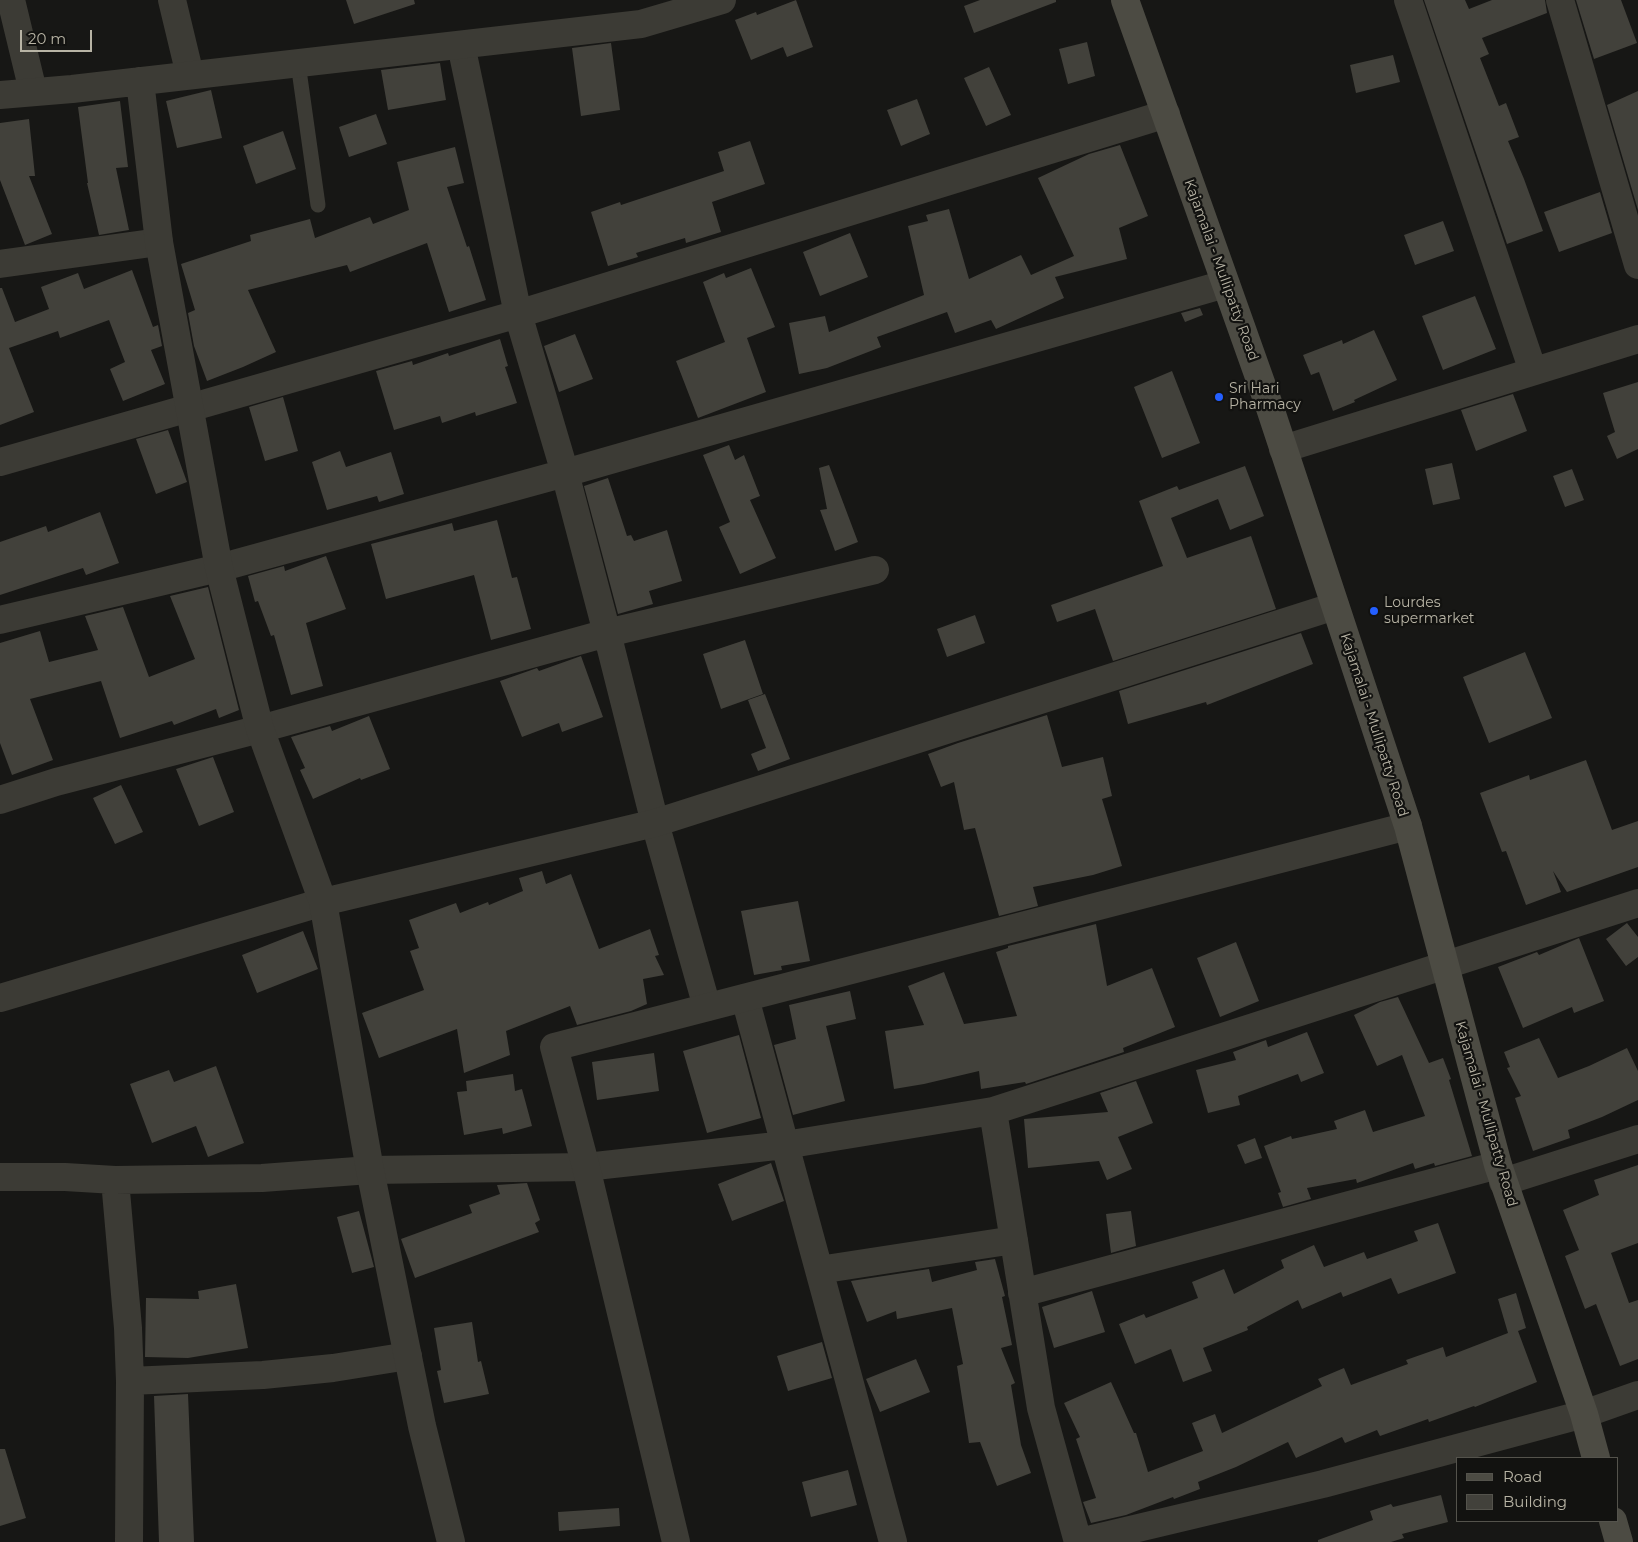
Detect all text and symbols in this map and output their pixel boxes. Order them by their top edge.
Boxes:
scale bar [22,20,95,52]
text: 20 m [28,29,66,48]
street label: Kajamalai - Mullipatty Road [1180,177,1262,363]
place label: Sri Hari Pharmacy [1229,381,1301,414]
marker: Sri Hari Pharmacy [1213,391,1225,403]
place label: Lourdes supermarket [1384,595,1475,628]
marker: Lourdes supermarket [1368,605,1380,617]
street label: Kajamalai - Mullipatty Road [1336,631,1412,819]
street label: Kajamalai - Mullipatty Road [1451,1019,1521,1209]
legend [1456,1457,1618,1522]
text: Road [1503,1467,1542,1486]
text: Building [1503,1492,1567,1511]

